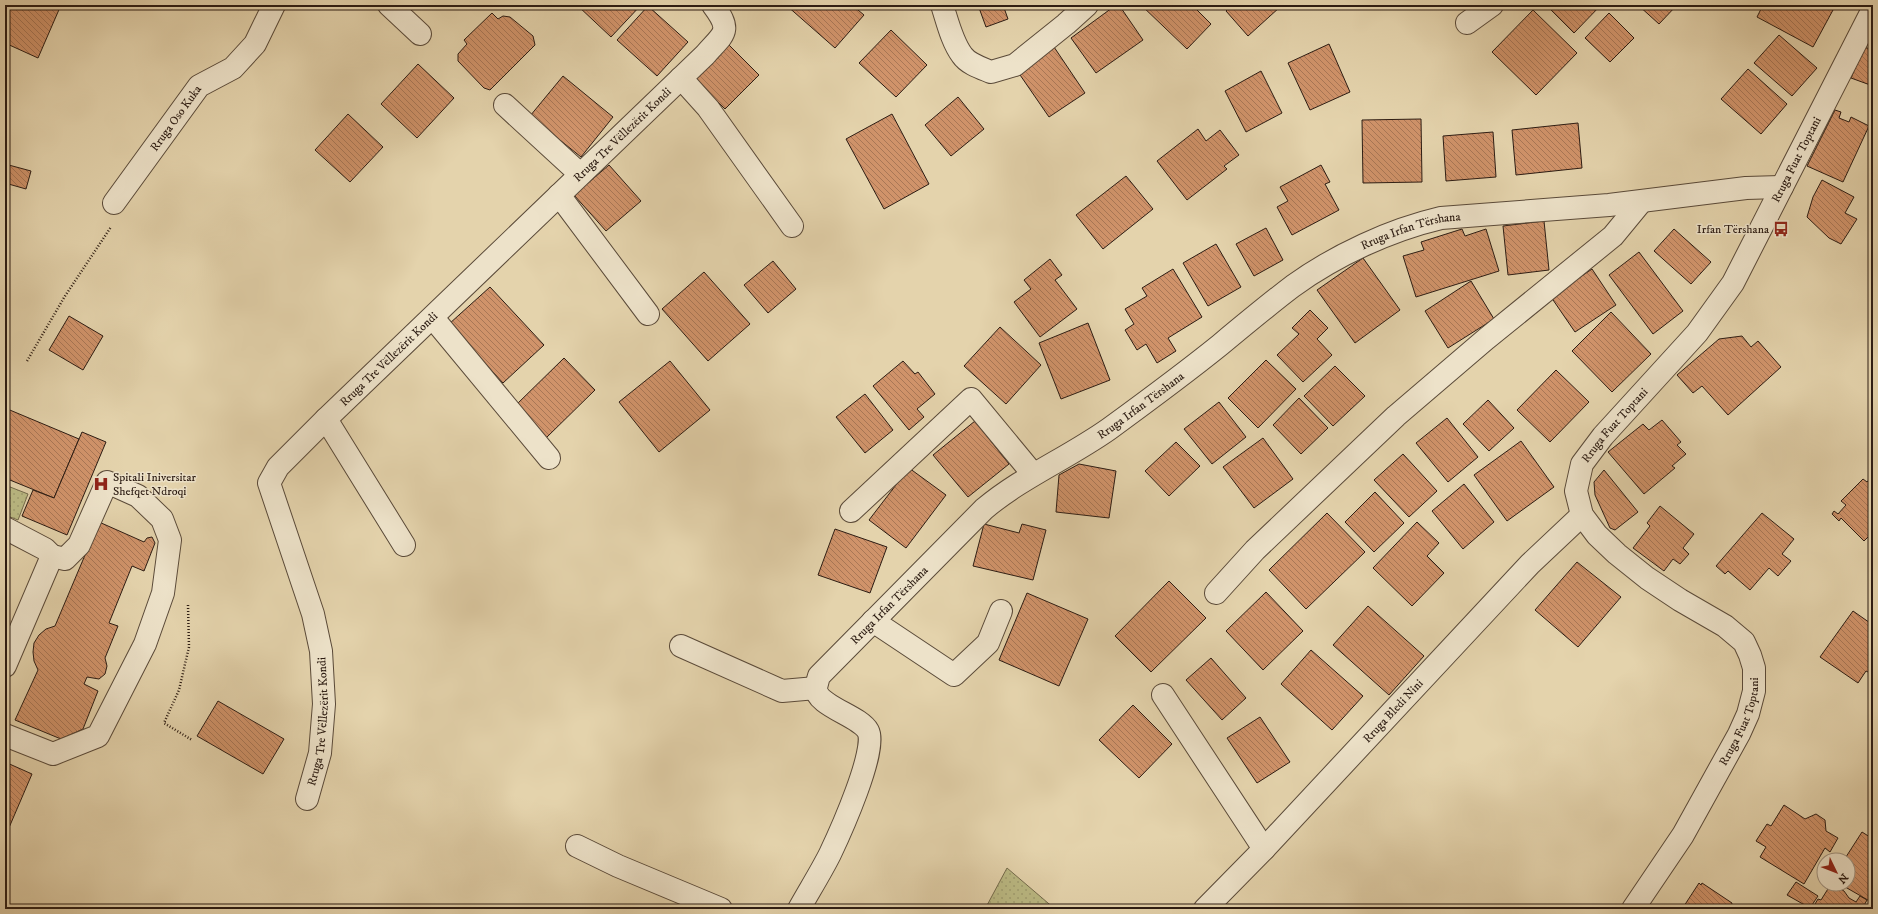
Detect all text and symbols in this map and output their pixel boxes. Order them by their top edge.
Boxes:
street label: Rruga Oso Kuka [147,81,205,154]
street label: Rruga Tre Vëllezërit Kondi [570,84,674,185]
street label: Rruga Fuat Toptani [1768,114,1824,205]
street label: Rruga Irfan Tërshana [1358,209,1462,253]
bus stop icon: Irfan Tërshana [1772,220,1790,238]
place label: Irfan Tërshana [1697,222,1770,237]
street label: Rruga Tre Vëllezërit Kondi [336,309,441,409]
street label: Rruga Irfan Tërshana [1094,368,1188,442]
street label: Rruga Fuat Toptani [1578,385,1651,466]
place label: Spitali Iniversitar Shefqet Ndroqi [113,470,197,499]
hospital icon: Spitali Iniversitar Shefqet Ndroqi [92,475,110,493]
street label: Rruga Irfan Tërshana [847,562,932,647]
street label: Rruga Tre Vëllezërit Kondi [304,657,332,788]
street label: Rruga Bledi Nini [1360,676,1426,746]
street label: Rruga Fuat Toptani [1716,677,1762,768]
north arrow [1816,852,1856,892]
text: N [1834,870,1851,886]

